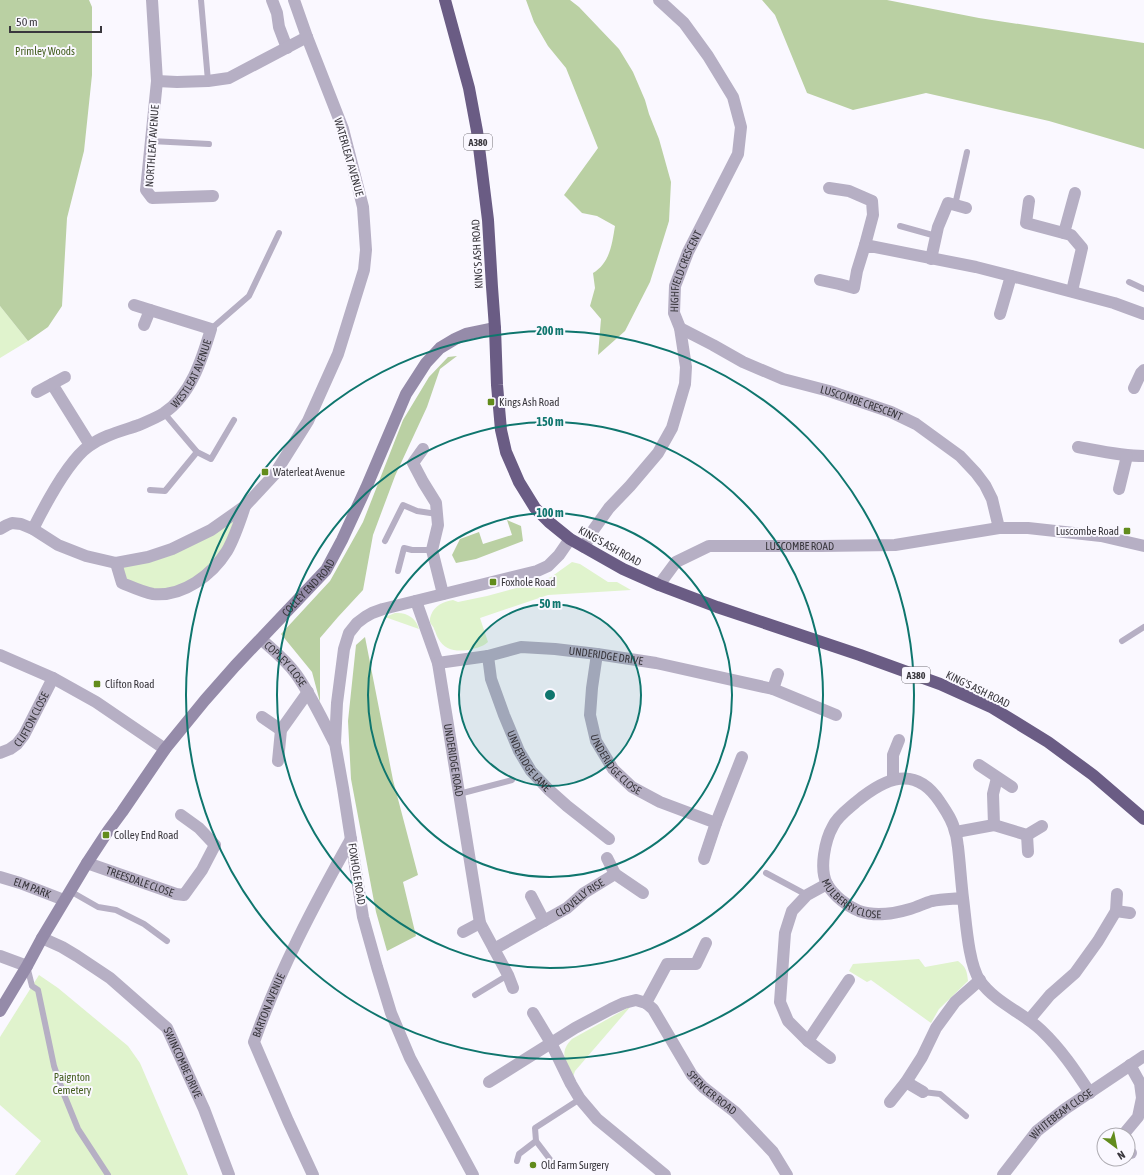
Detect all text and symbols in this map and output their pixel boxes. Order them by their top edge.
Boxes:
scale bar [10,8,101,34]
text: 50 m [16,15,38,29]
park label: Primley Woods [15,45,75,57]
street label: NORTHLEAT AVENUE [143,104,161,188]
street label: WATERLEAT AVENUE [332,116,366,198]
road number: A380 [464,134,492,150]
street label: KING'S ASH ROAD [469,219,485,289]
street label: HIGHFIELD CRESCENT [668,228,704,313]
text: 200 m [536,324,564,338]
street label: WESTLEAT AVENUE [169,338,214,410]
street label: LUSCOMBE CRESCENT [819,383,905,423]
place label: Kings Ash Road [499,396,560,408]
marker: Kings Ash Road [486,397,496,407]
text: 150 m [536,415,564,429]
place label: Waterleat Avenue [273,466,345,478]
marker: Waterleat Avenue [260,467,270,477]
text: 100 m [536,506,564,520]
street label: KING'S ASH ROAD [577,524,643,568]
place label: Luscombe Road [1056,525,1119,537]
marker: Luscombe Road [1122,526,1132,536]
street label: LUSCOMBE ROAD [765,540,834,552]
street label: COLLEY END ROAD [279,557,337,619]
place label: Foxhole Road [501,576,556,588]
marker: Foxhole Road [488,577,498,587]
text: 50 m [539,597,561,611]
street label: COPLEY CLOSE [262,639,309,689]
street label: UNDERIDGE DRIVE [568,645,644,667]
road number: A380 [902,667,930,683]
street label: KING'S ASH ROAD [944,668,1012,710]
place label: Clifton Road [105,678,155,690]
marker: Clifton Road [92,679,102,689]
centre of rings [543,688,557,702]
street label: CLIFTON CLOSE [11,690,51,749]
street label: UNDERIDGE ROAD [442,723,465,797]
street label: UNDERIDGE LANE [505,728,553,794]
street label: UNDERIDGE CLOSE [589,733,643,797]
place label: Colley End Road [114,829,179,841]
marker: Colley End Road [101,830,111,840]
street label: FOXHOLE ROAD [346,842,368,906]
street label: TREESDALE CLOSE [104,864,176,899]
street label: ELM PARK [12,875,53,901]
street label: CLOVELLY RISE [553,876,606,919]
street label: MULBERRY CLOSE [819,877,881,920]
street label: BARTON AVENUE [250,971,287,1039]
street label: SWINCOMBE DRIVE [161,1025,204,1100]
street label: SPENCER ROAD [685,1068,739,1117]
park label: Paignton Cemetery [53,1071,92,1096]
street label: WHITEBEAM CLOSE [1027,1086,1095,1141]
north arrow [1096,1127,1136,1167]
text: N [1115,1149,1127,1162]
place label: Old Farm Surgery [541,1159,610,1171]
marker: Old Farm Surgery [528,1160,538,1170]

